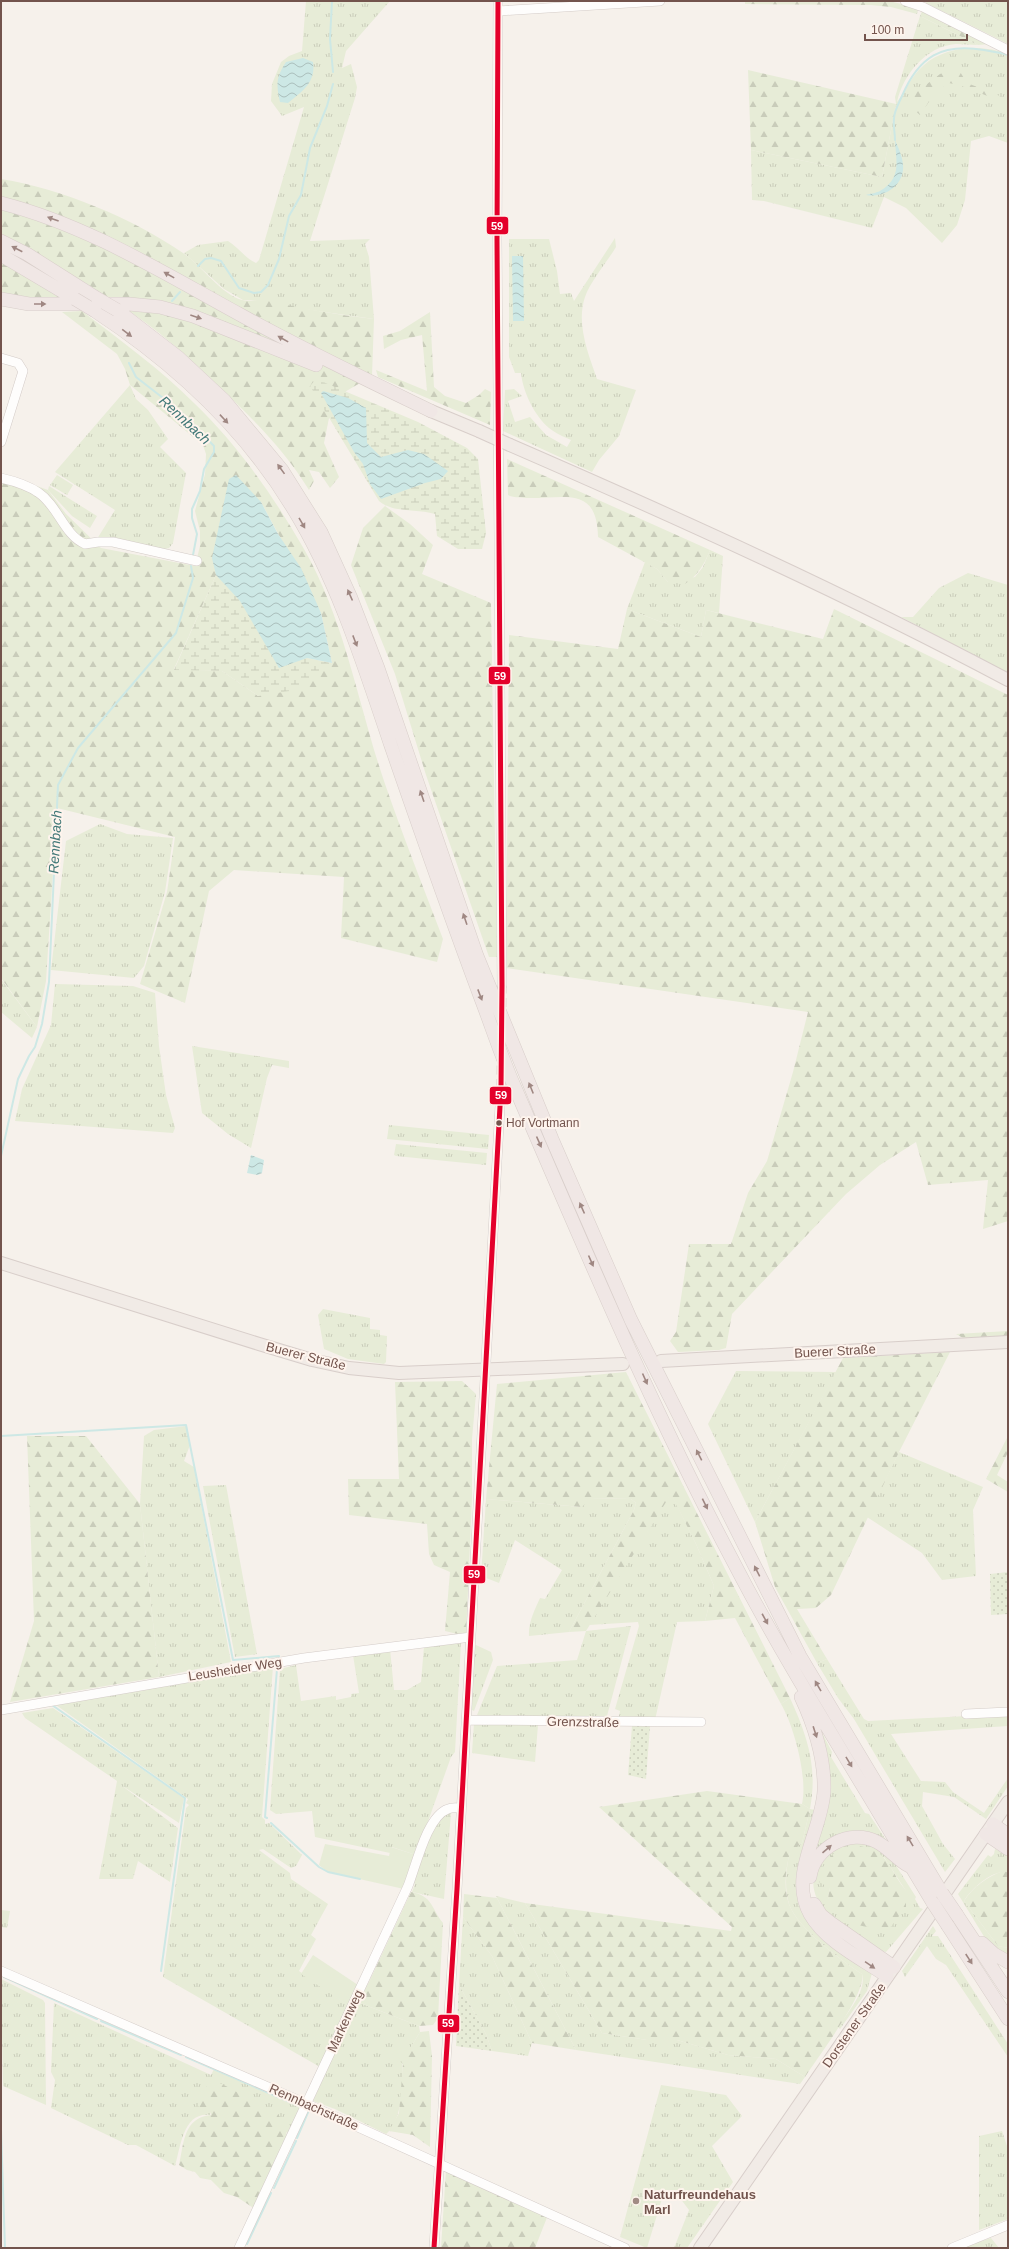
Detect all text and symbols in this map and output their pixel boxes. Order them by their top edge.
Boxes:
scale bar [865,16,967,42]
text: 100 m [871,23,904,37]
one-way arrow [46,216,58,222]
line badge: 59 [486,216,509,235]
text: 59 [491,220,503,232]
one-way arrow [12,246,23,252]
one-way arrow [164,272,175,279]
one-way arrow [34,301,47,307]
one-way arrow [190,315,202,321]
one-way arrow [122,328,133,337]
one-way arrow [277,335,289,342]
water label: Rennbach [156,392,214,448]
one-way arrow [220,414,229,424]
one-way arrow [277,463,285,474]
one-way arrow [298,517,305,529]
one-way arrow [347,589,353,601]
one-way arrow [352,636,358,648]
line badge: 59 [488,666,511,685]
text: 59 [494,670,506,682]
one-way arrow [419,790,425,802]
water label: Rennbach [45,809,65,874]
one-way arrow [462,913,468,925]
one-way arrow [477,990,483,1002]
one-way arrow [528,1081,534,1093]
line badge: 59 [489,1086,512,1105]
text: 59 [495,1089,507,1101]
place label: Hof Vortmann [506,1116,579,1130]
marker: Hof Vortmann [494,1118,504,1128]
one-way arrow [535,1136,542,1148]
one-way arrow [579,1202,585,1213]
one-way arrow [588,1255,594,1266]
street label: Buerer Straße [265,1339,347,1373]
street label: Buerer Straße [794,1341,876,1361]
one-way arrow [642,1374,648,1385]
one-way arrow [696,1449,702,1461]
one-way arrow [701,1499,708,1510]
line badge: 59 [463,1565,486,1584]
one-way arrow [754,1565,761,1577]
text: 59 [468,1568,480,1580]
one-way arrow [762,1614,768,1625]
street label: Leusheider Weg [187,1654,283,1684]
one-way arrow [814,1681,822,1691]
street label: Grenzstraße [547,1714,619,1730]
one-way arrow [812,1726,818,1738]
one-way arrow [845,1756,852,1768]
one-way arrow [907,1835,914,1847]
one-way arrow [822,1845,832,1854]
one-way arrow [966,1953,973,1965]
one-way arrow [865,1961,876,1969]
street label: Dorstener Straße [819,1980,889,2070]
street label: Markenweg [324,1987,366,2055]
line badge: 59 [437,2014,460,2033]
text: 59 [442,2017,454,2029]
street label: Rennbachstraße [267,2081,361,2133]
place label: Naturfreundehaus Marl [644,2187,756,2217]
marker: Naturfreundehaus Marl [631,2196,641,2206]

